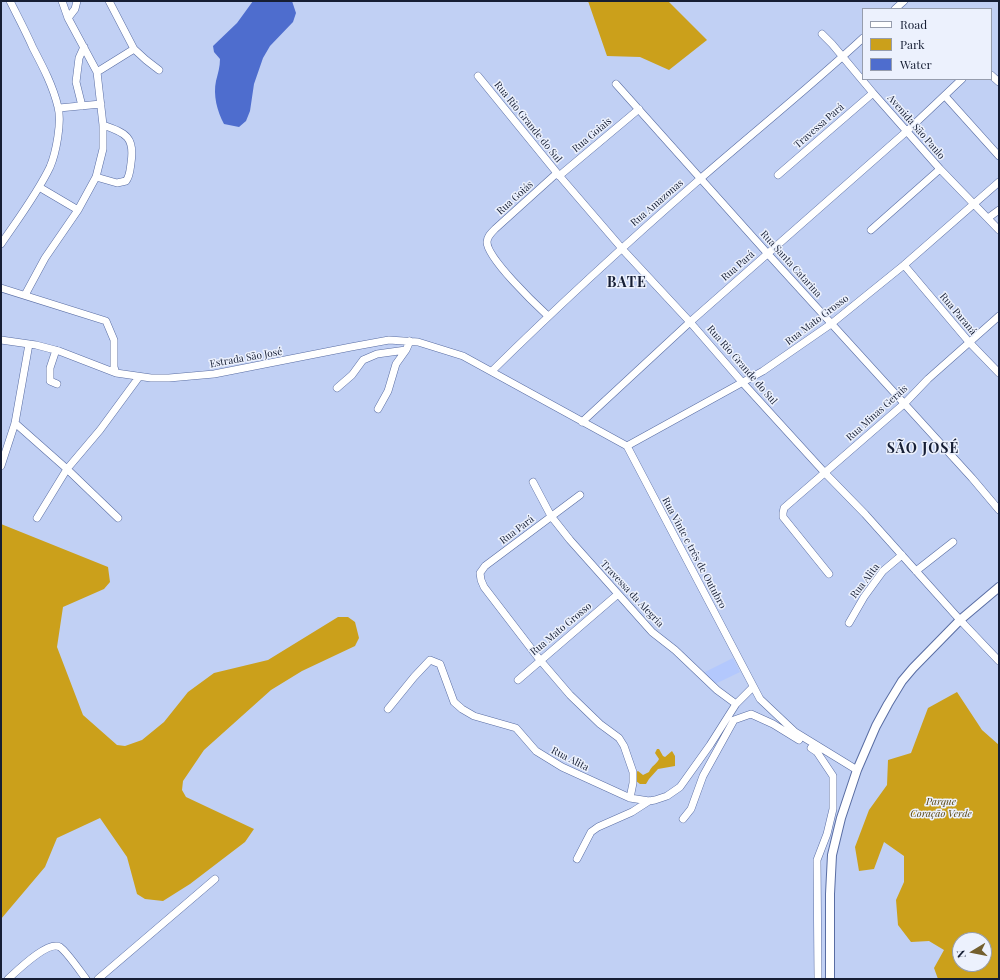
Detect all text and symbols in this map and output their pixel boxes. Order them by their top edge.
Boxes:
legend [862,8,992,80]
text: Road [900,16,927,32]
text: Park [900,36,925,52]
text: Water [900,56,932,72]
street label: Rua Rio Grande do Sul [492,79,564,165]
street label: Avenida São Paulo [885,92,947,162]
street label: Travessa Pará [792,101,846,151]
street label: Rua Goiais [570,115,614,155]
street label: Rua Amazonas [628,177,686,229]
street label: Rua Goiás [494,179,536,217]
street label: Rua Santa Catarina [758,228,824,300]
street label: Rua Pará [719,248,757,284]
district label: BATE [607,275,647,291]
street label: Rua Paraná [937,291,979,337]
street label: Rua Mato Grosso [783,292,851,348]
street label: Rua Rio Grande do Sul [704,323,780,407]
street label: Estrada São José [209,346,283,370]
street label: Rua Minas Gerais [844,382,910,444]
district label: SÃO JOSÉ [887,441,959,457]
street label: Rua Vinte e três de Outubro [659,495,729,611]
street label: Rua Pará [497,513,537,547]
street label: Travessa da Alegria [598,558,666,630]
street label: Rua Alita [848,561,882,601]
street label: Rua Mato Grosso [528,600,594,658]
street label: Rua Alita [549,744,591,774]
park label: Parque Coração Verde [910,796,972,820]
north arrow [952,932,992,972]
text: N [953,949,969,959]

